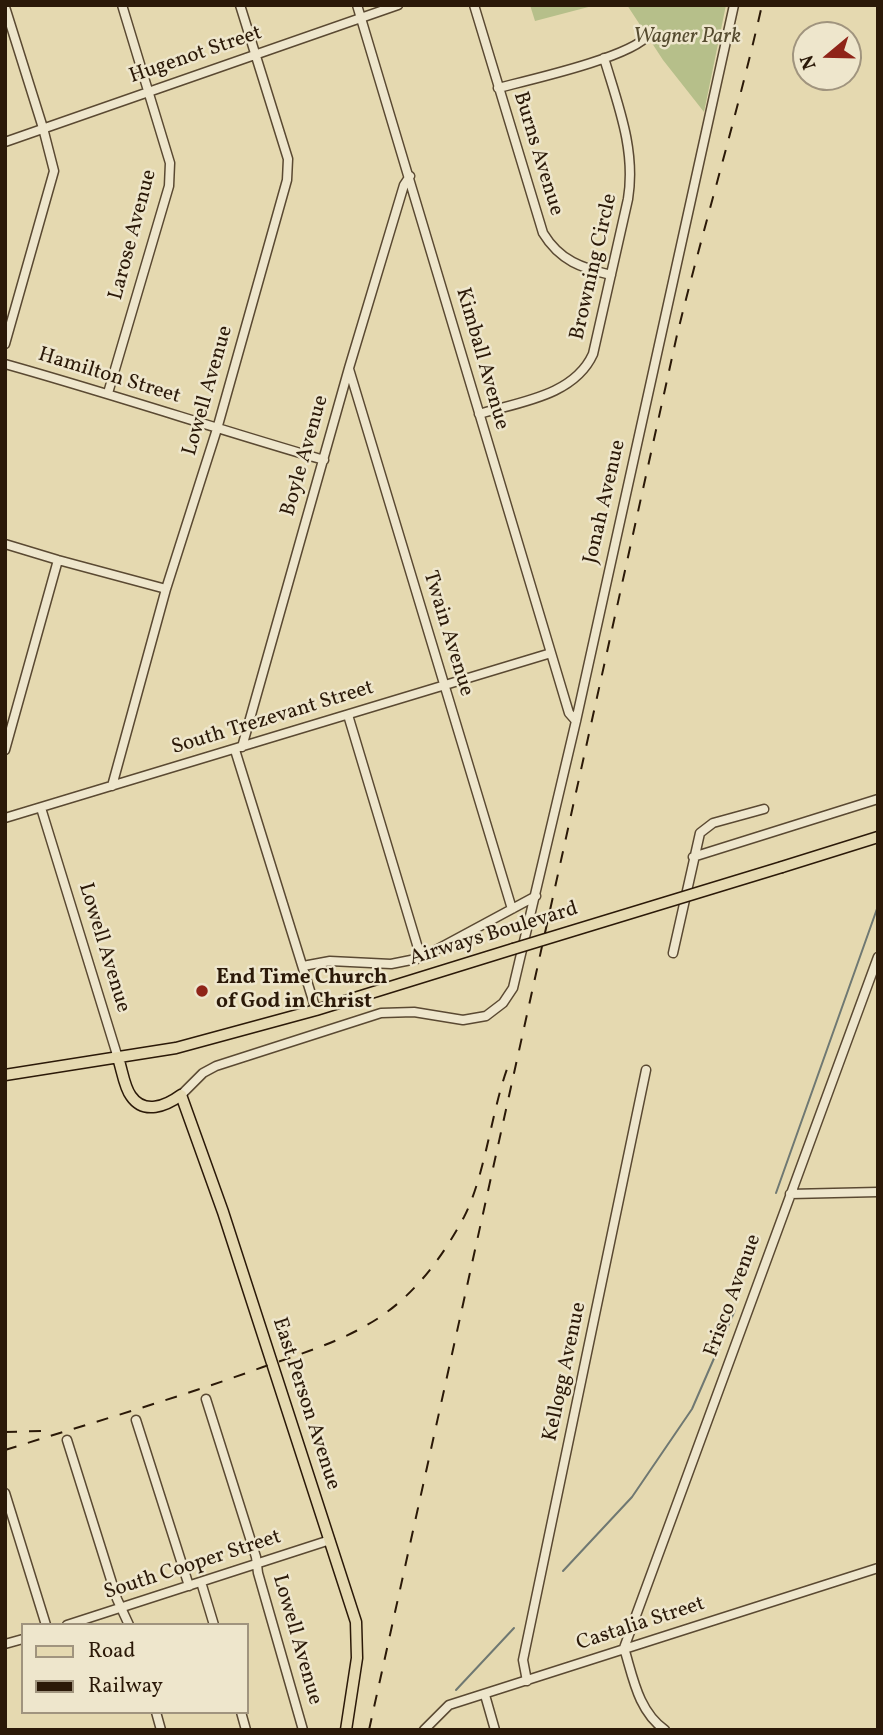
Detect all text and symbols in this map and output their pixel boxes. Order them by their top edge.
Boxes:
north arrow [792,21,862,91]
street label: Hugenot Street [126,22,266,90]
park label: Wagner Park [633,25,741,51]
text: N [795,51,824,73]
street label: Burns Avenue [506,89,568,219]
street label: Larose Avenue [104,167,164,303]
street label: Browning Circle [566,191,624,343]
street label: Kimball Avenue [449,285,513,433]
street label: Lowell Avenue [178,323,240,459]
street label: Hamilton Street [35,343,183,411]
street label: Boyle Avenue [277,393,335,519]
street label: Jonah Avenue [579,438,633,566]
street label: Twain Avenue [416,568,478,700]
street label: South Trezevant Street [169,676,377,762]
street label: Lowell Avenue [71,880,135,1016]
street label: Airways Boulevard [407,897,581,973]
place label: End Time Church of God in Christ [216,966,388,1016]
marker: End Time Church of God in Christ [194,983,210,999]
street label: Frisco Avenue [700,1231,768,1361]
street label: Kellogg Avenue [539,1300,593,1444]
street label: East Person Avenue [265,1315,345,1493]
street label: South Cooper Street [101,1525,285,1607]
street label: Lowell Avenue [265,1572,327,1708]
street label: Castalia Street [574,1592,708,1658]
legend [21,1623,248,1714]
text: Road [88,1637,135,1666]
text: Railway [88,1672,163,1701]

